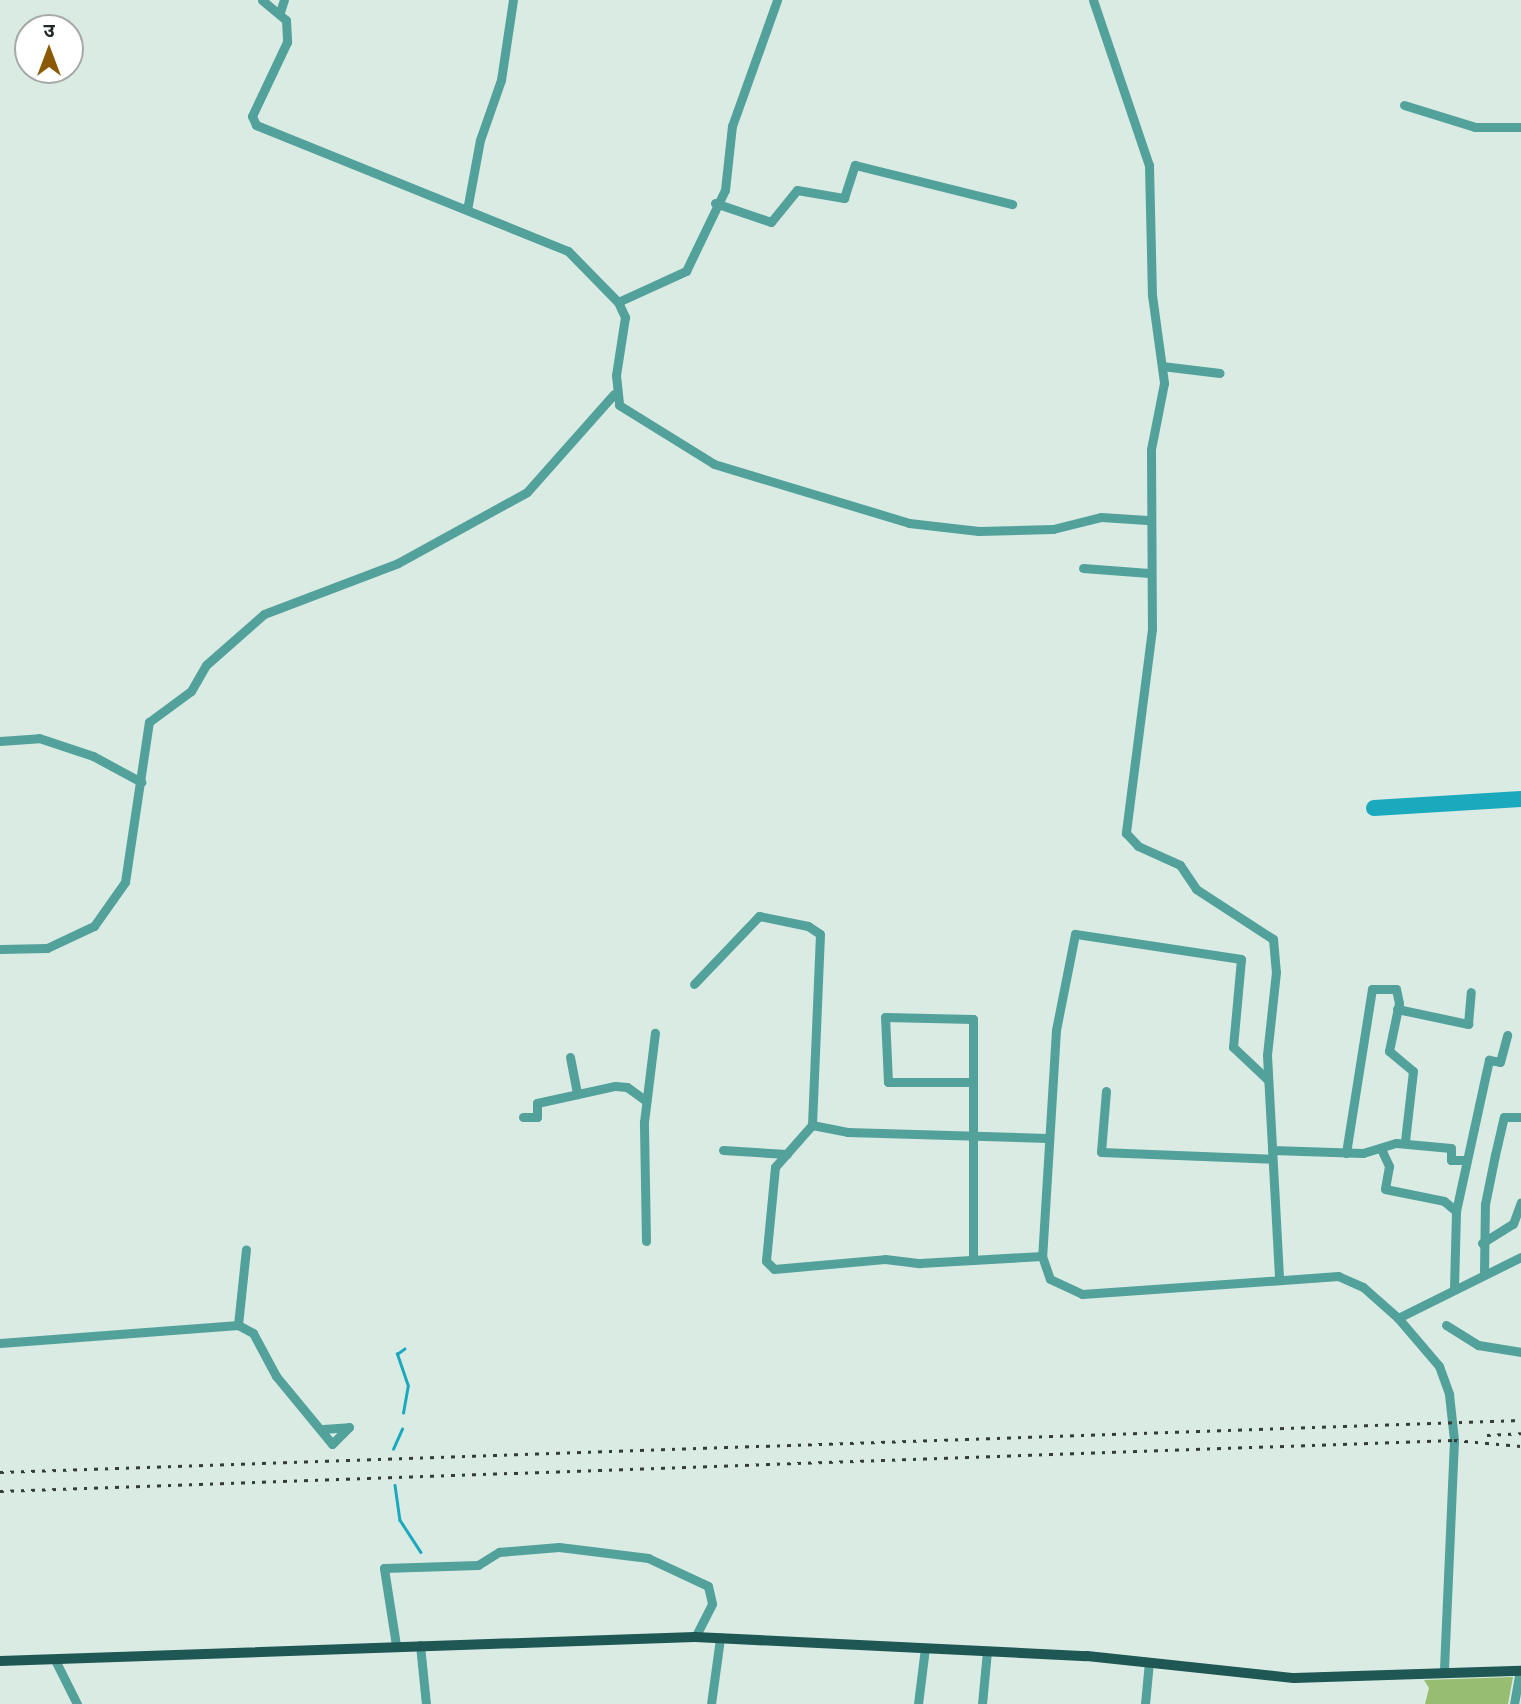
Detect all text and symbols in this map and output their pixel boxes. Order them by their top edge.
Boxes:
north arrow [14,14,84,84]
text: उ [43,19,55,41]

